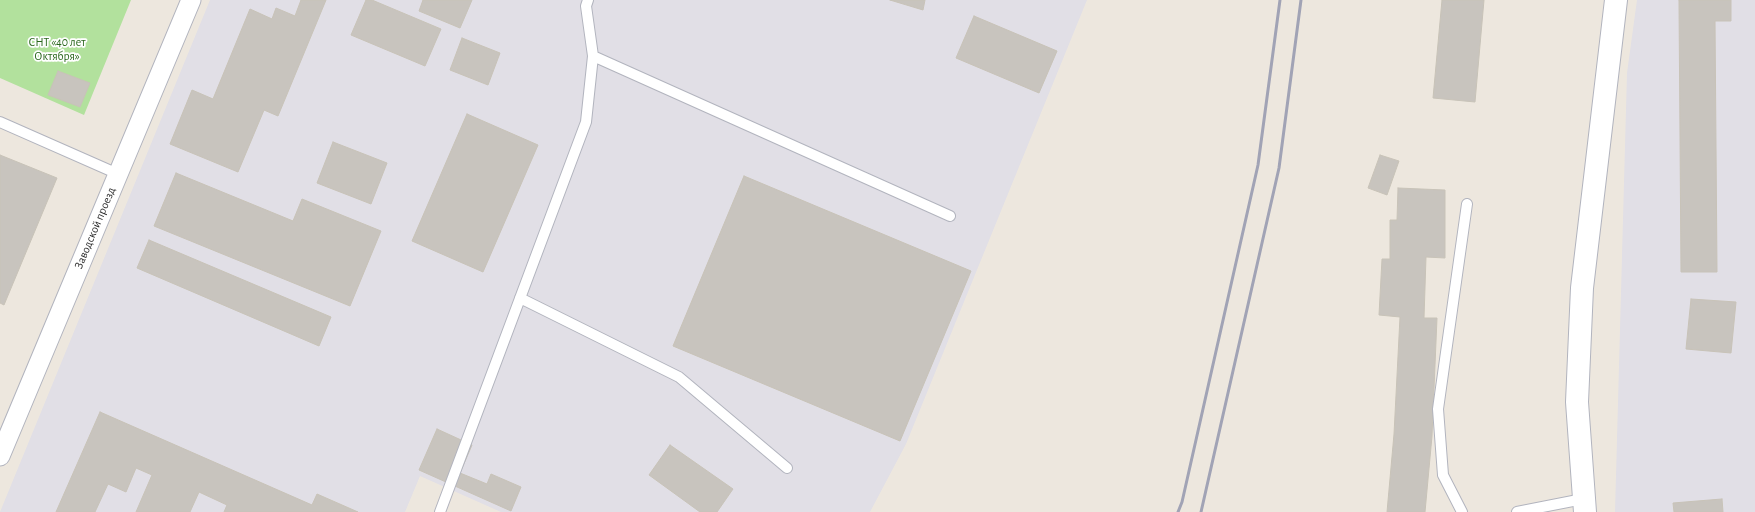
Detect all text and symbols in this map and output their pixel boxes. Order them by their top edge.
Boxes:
park label: СНТ «40 лет Октября» [29,35,85,63]
street label: Заводской проезд [71,185,119,271]

